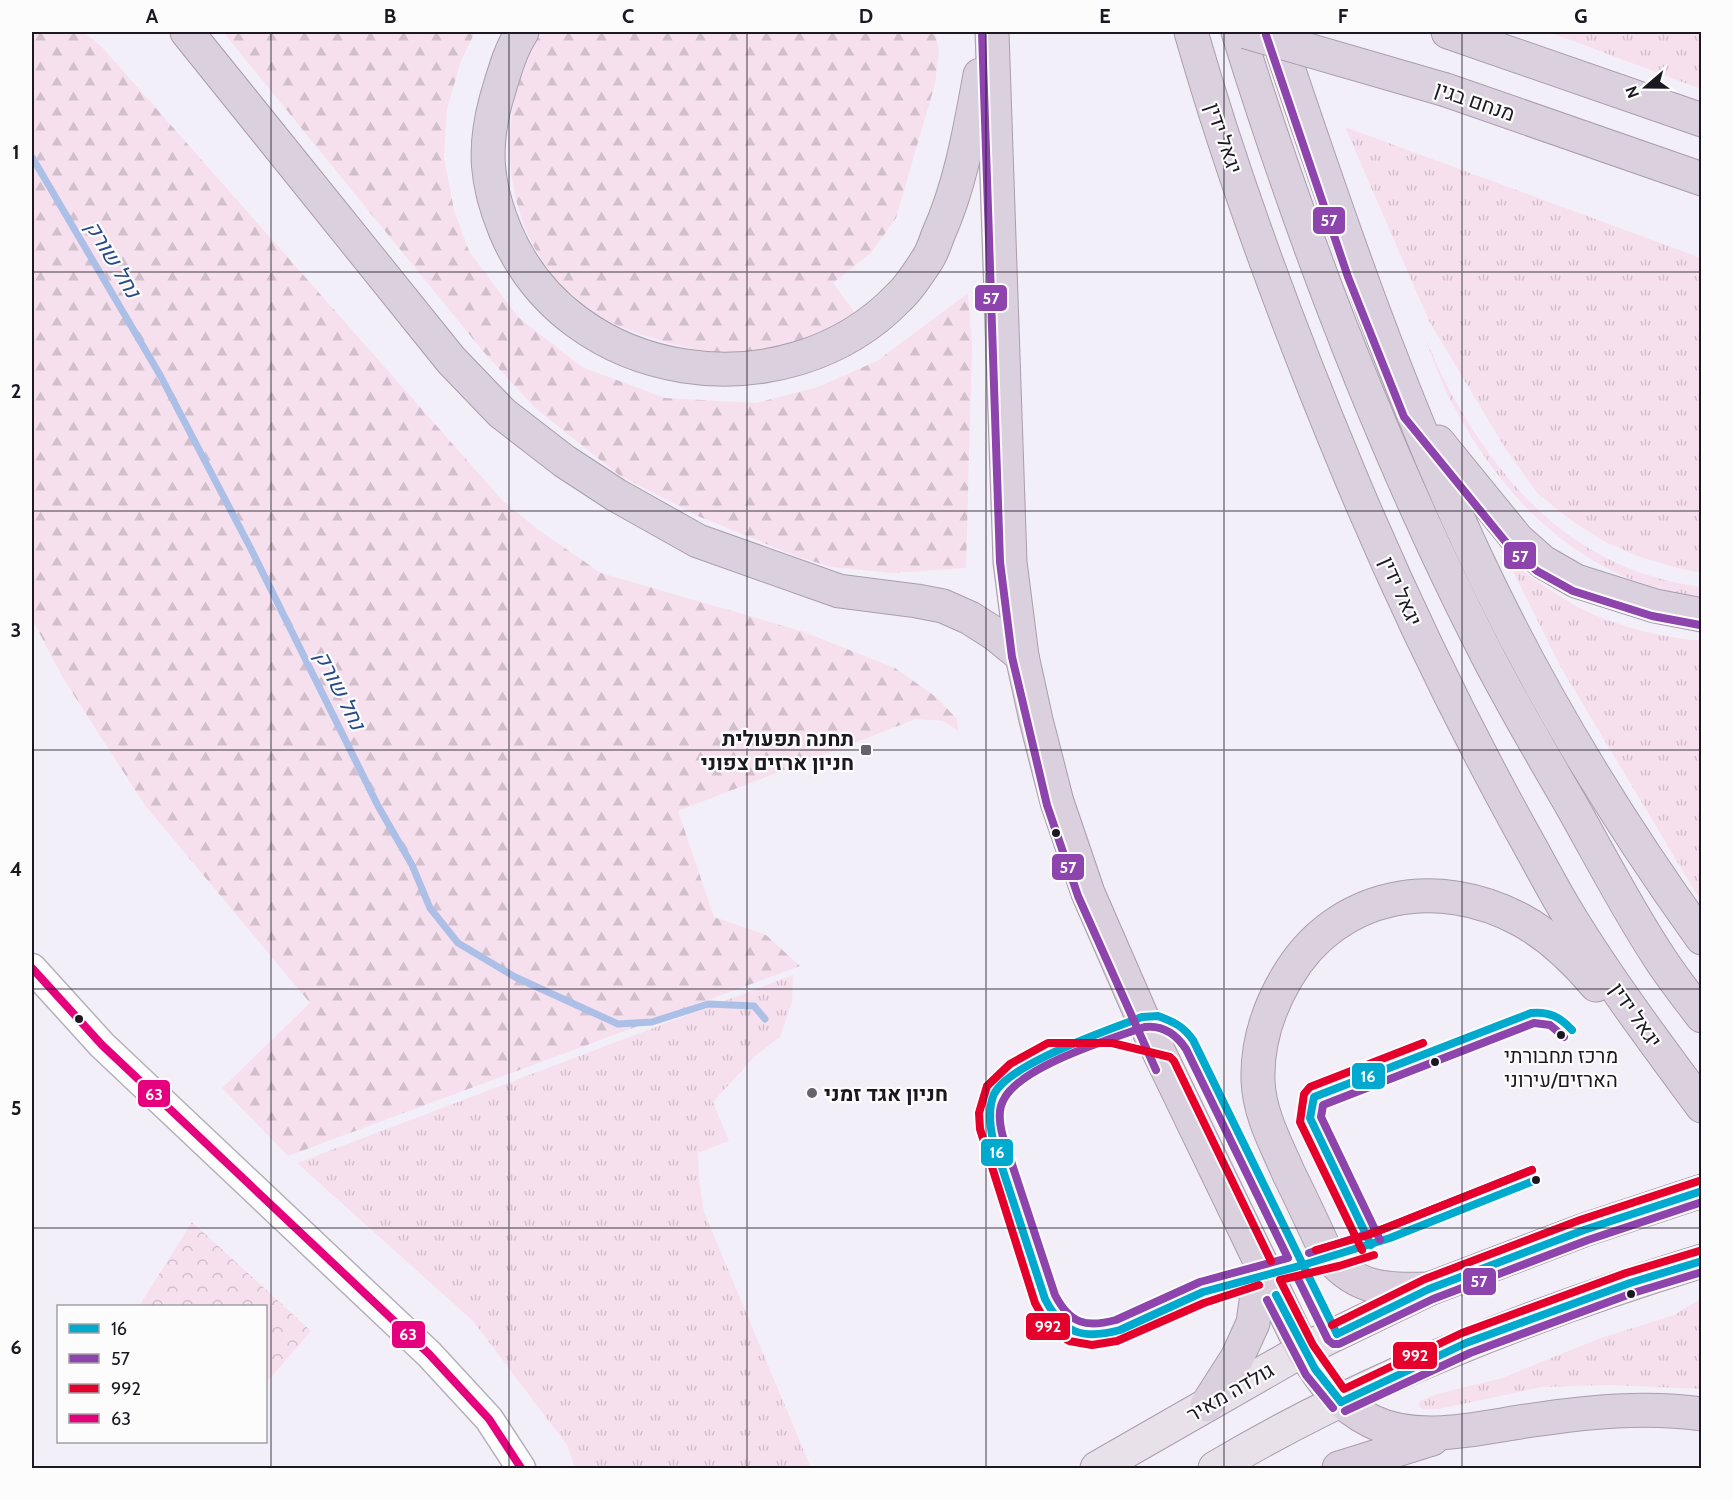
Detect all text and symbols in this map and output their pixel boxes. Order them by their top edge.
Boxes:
text: A [146,4,159,28]
text: B [384,4,396,28]
text: C [622,4,634,28]
text: D [859,4,873,28]
text: E [1099,4,1111,28]
text: F [1338,4,1349,28]
text: G [1574,4,1588,28]
north arrow [1616,57,1676,117]
street label: מנחם בגין [1432,76,1518,126]
text: N [1622,83,1643,101]
street label: יגאל ידין [1200,99,1248,177]
text: 1 [12,140,20,164]
line badge: 57 [1312,206,1346,235]
text: 57 [1321,211,1338,230]
water label: נחל שורק [79,215,148,304]
line badge: 57 [974,284,1008,312]
text: 57 [983,289,1000,308]
text: 2 [11,379,21,403]
line badge: 57 [1503,541,1537,570]
text: 57 [1512,547,1529,566]
street label: יגאל ידין [1375,553,1427,629]
text: 3 [11,618,21,642]
water label: נחל שורק [309,646,372,736]
place label: תחנה תפעולית חניון ארזים צפוני [701,726,854,775]
marker: תחנה תפעולית חניון ארזים צפוני [859,743,873,757]
unlabelled marker [1050,827,1062,839]
line badge: 57 [1051,853,1085,881]
text: 4 [10,857,22,881]
text: 57 [1060,858,1077,877]
street label: יגאל ידין [1605,978,1667,1052]
unlabelled marker [73,1013,85,1025]
marker: מרכז תחבורתי הארזים/עירוני [1555,1029,1567,1041]
place label: מרכז תחבורתי הארזים/עירוני [1504,1044,1618,1092]
unlabelled marker [1429,1056,1441,1068]
line badge: 16 [1351,1062,1386,1090]
text: 16 [1361,1067,1375,1086]
line badge: 63 [137,1079,171,1108]
place label: חניון אגד זמני [824,1081,948,1106]
text: 63 [145,1085,163,1104]
marker: חניון אגד זמני [805,1086,819,1100]
text: 5 [11,1096,21,1120]
line badge: 16 [980,1138,1014,1167]
text: 16 [990,1143,1004,1162]
unlabelled marker [1530,1174,1542,1186]
line badge: 57 [1462,1267,1497,1296]
text: 57 [1471,1272,1488,1291]
unlabelled marker [1625,1288,1637,1300]
legend [57,1305,267,1443]
line badge: 992 [1025,1312,1071,1341]
text: 992 [1035,1317,1061,1336]
text: 16 [111,1318,127,1340]
line badge: 63 [391,1320,426,1349]
text: 63 [399,1325,417,1344]
text: 6 [10,1335,22,1359]
line badge: 992 [1392,1341,1438,1370]
text: 992 [1402,1346,1428,1365]
text: 57 [111,1348,130,1370]
street label: גולדה מאיר [1182,1357,1278,1427]
text: 992 [111,1378,141,1400]
text: 63 [111,1408,131,1430]

